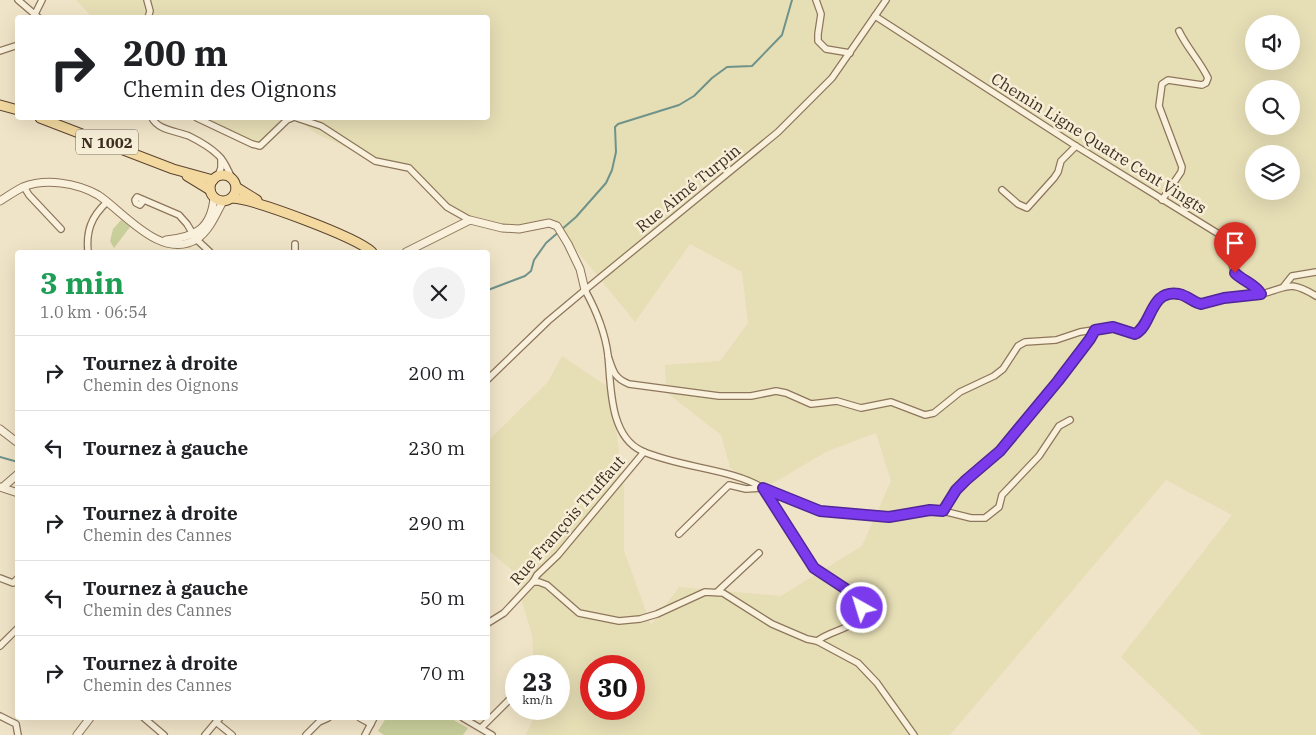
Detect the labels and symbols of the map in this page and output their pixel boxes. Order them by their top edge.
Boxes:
street label: Chemin Ligne Quatre Cent Vingts [988,68,1210,218]
road number: N 1002 [76,130,138,154]
street label: Rue Aimé Turpin [632,140,744,236]
pin [1214,222,1256,273]
street label: Rue François Truffaut [505,451,629,589]
position arrow [835,581,887,633]
speed limit sign: 30 [580,655,645,720]

